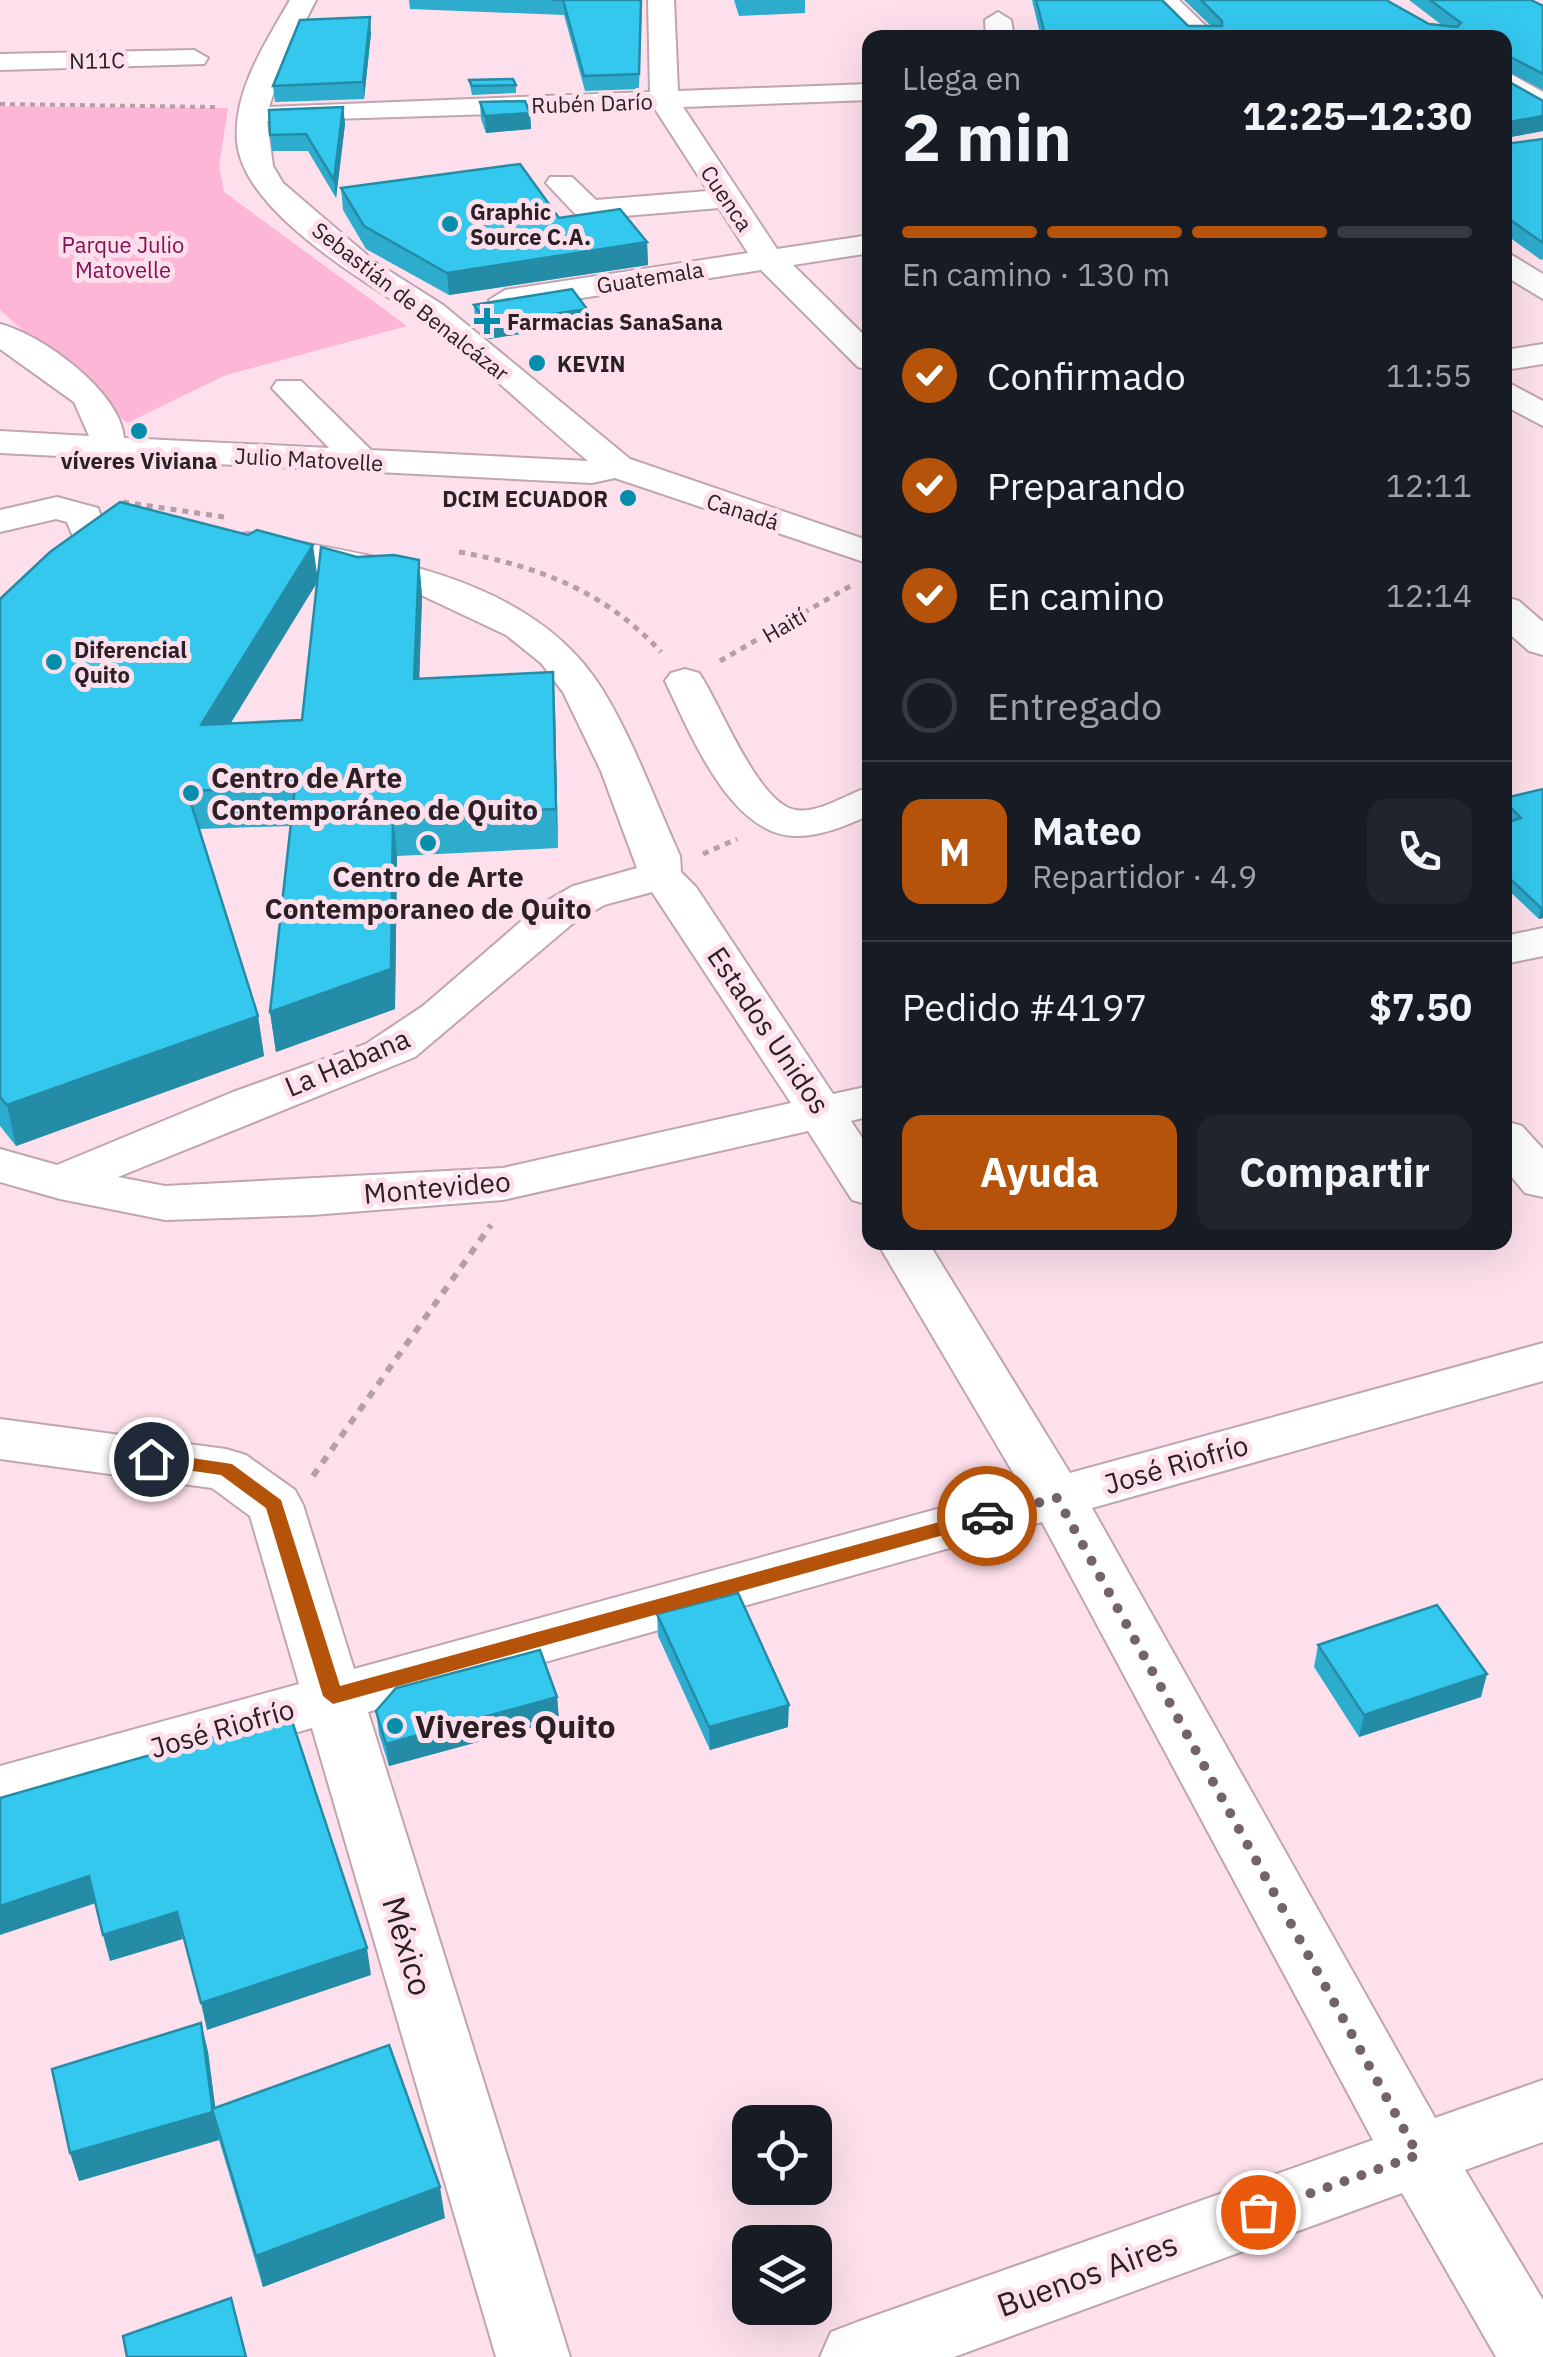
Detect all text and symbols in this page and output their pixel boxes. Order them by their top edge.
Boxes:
street label: N11C [69,45,125,75]
text: Llega en [902,57,1022,99]
street label: Rubén Darío [531,86,653,120]
text: 12:25–12:30 [1242,91,1472,140]
text: 2 min [902,94,1072,179]
street label: Cuenca [694,159,760,237]
place label: Graphic Source C.A. [470,197,591,251]
marker: Graphic Source C.A. [439,213,461,235]
street label: Sebastián de Benalcázar [307,215,515,387]
park label: Parque Julio Matovelle [62,230,184,284]
text: En camino · 130 m [902,253,1170,295]
street label: Guatemala [594,254,706,300]
place label: Farmacias SanaSana [507,307,723,336]
marker: Farmacias SanaSana [476,310,498,332]
icon: check [902,348,957,403]
place label: KEVIN [557,349,625,378]
text: Confirmado [987,351,1186,400]
marker: KEVIN [526,352,548,374]
text: 11:55 [1386,354,1472,396]
marker: víveres Viviana [128,420,150,442]
street label: Julio Matovelle [234,441,384,477]
place label: víveres Viviana [61,446,217,475]
icon: check [902,458,957,513]
text: Preparando [987,461,1186,510]
text: 12:11 [1386,464,1472,506]
place label: DCIM ECUADOR [442,484,608,513]
street label: Canadá [703,486,783,536]
marker: DCIM ECUADOR [617,487,639,509]
icon: check [902,568,957,623]
text: En camino [987,571,1165,620]
text: 12:14 [1386,574,1472,616]
street label: Haití [757,601,812,649]
place label: Diferencial Quito [74,635,187,689]
marker: Diferencial Quito [43,651,65,673]
text: Entregado [987,681,1162,730]
place label: Centro de Arte Contemporáneo de Quito [211,759,538,828]
marker: Centro de Arte Contemporáneo de Quito [180,782,202,804]
button: phone [1367,799,1472,904]
text: Mateo [1032,806,1142,855]
text: M [939,827,970,876]
marker: Centro de Arte Contemporaneo de Quito [417,832,439,854]
text: Repartidor · 4.9 [1032,855,1257,897]
place label: Centro de Arte Contemporaneo de Quito [264,858,592,927]
street label: Estados Unidos [699,939,839,1121]
text: Pedido #4197 [902,982,1147,1031]
text: $7.50 [1369,982,1472,1031]
street label: La Habana [279,1019,415,1105]
button: Ayuda [902,1115,1177,1230]
button: Compartir [1197,1115,1472,1230]
street label: Montevideo [362,1162,512,1212]
pin [109,1417,194,1502]
street label: José Riofrío [1100,1426,1252,1502]
icon: home [124,1432,179,1487]
courier [937,1466,1037,1566]
icon: car [960,1489,1015,1544]
street label: José Riofrío [146,1690,298,1766]
place label: Viveres Quito [415,1705,616,1747]
marker: Viveres Quito [384,1715,406,1737]
street label: México [373,1891,443,2001]
map controls [732,2105,832,2325]
button: locate [732,2105,832,2205]
pin [1216,2170,1301,2255]
icon: bag [1231,2185,1286,2240]
street label: Buenos Aires [991,2222,1183,2326]
button: layers [732,2225,832,2325]

